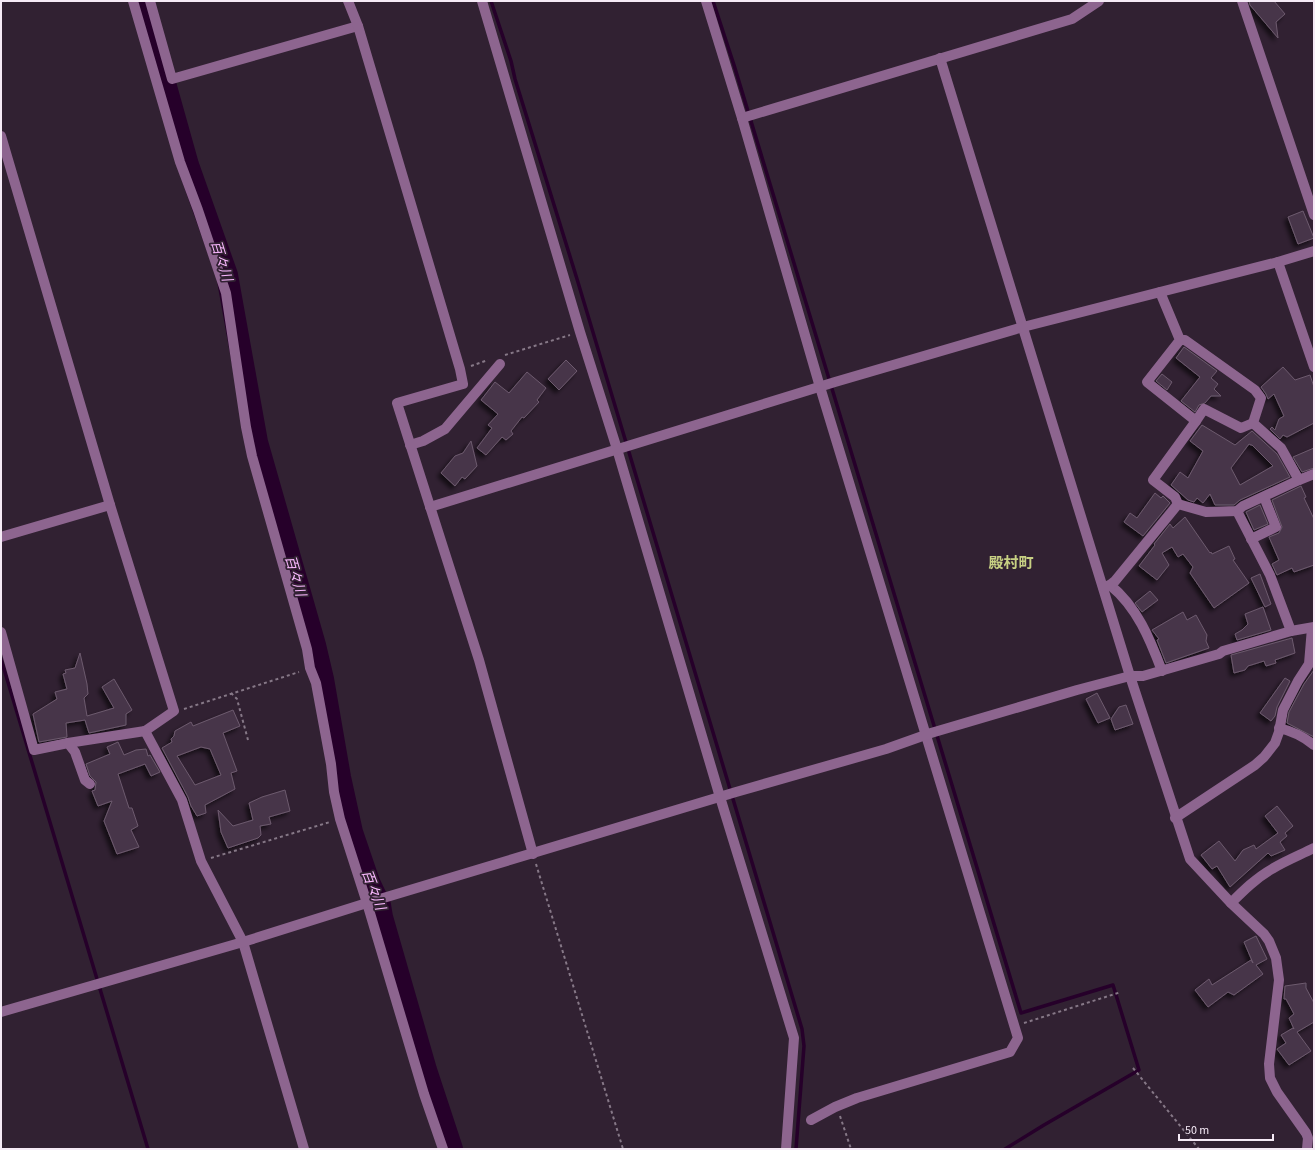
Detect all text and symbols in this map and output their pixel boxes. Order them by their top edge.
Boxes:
water label: 百々川 [205,238,237,286]
water label: 百々川 [280,553,311,601]
district label: 殿村町 [988,553,1034,574]
water label: 百々川 [356,867,391,915]
scale bar [1179,1116,1273,1142]
text: 50 m [1185,1122,1209,1139]

